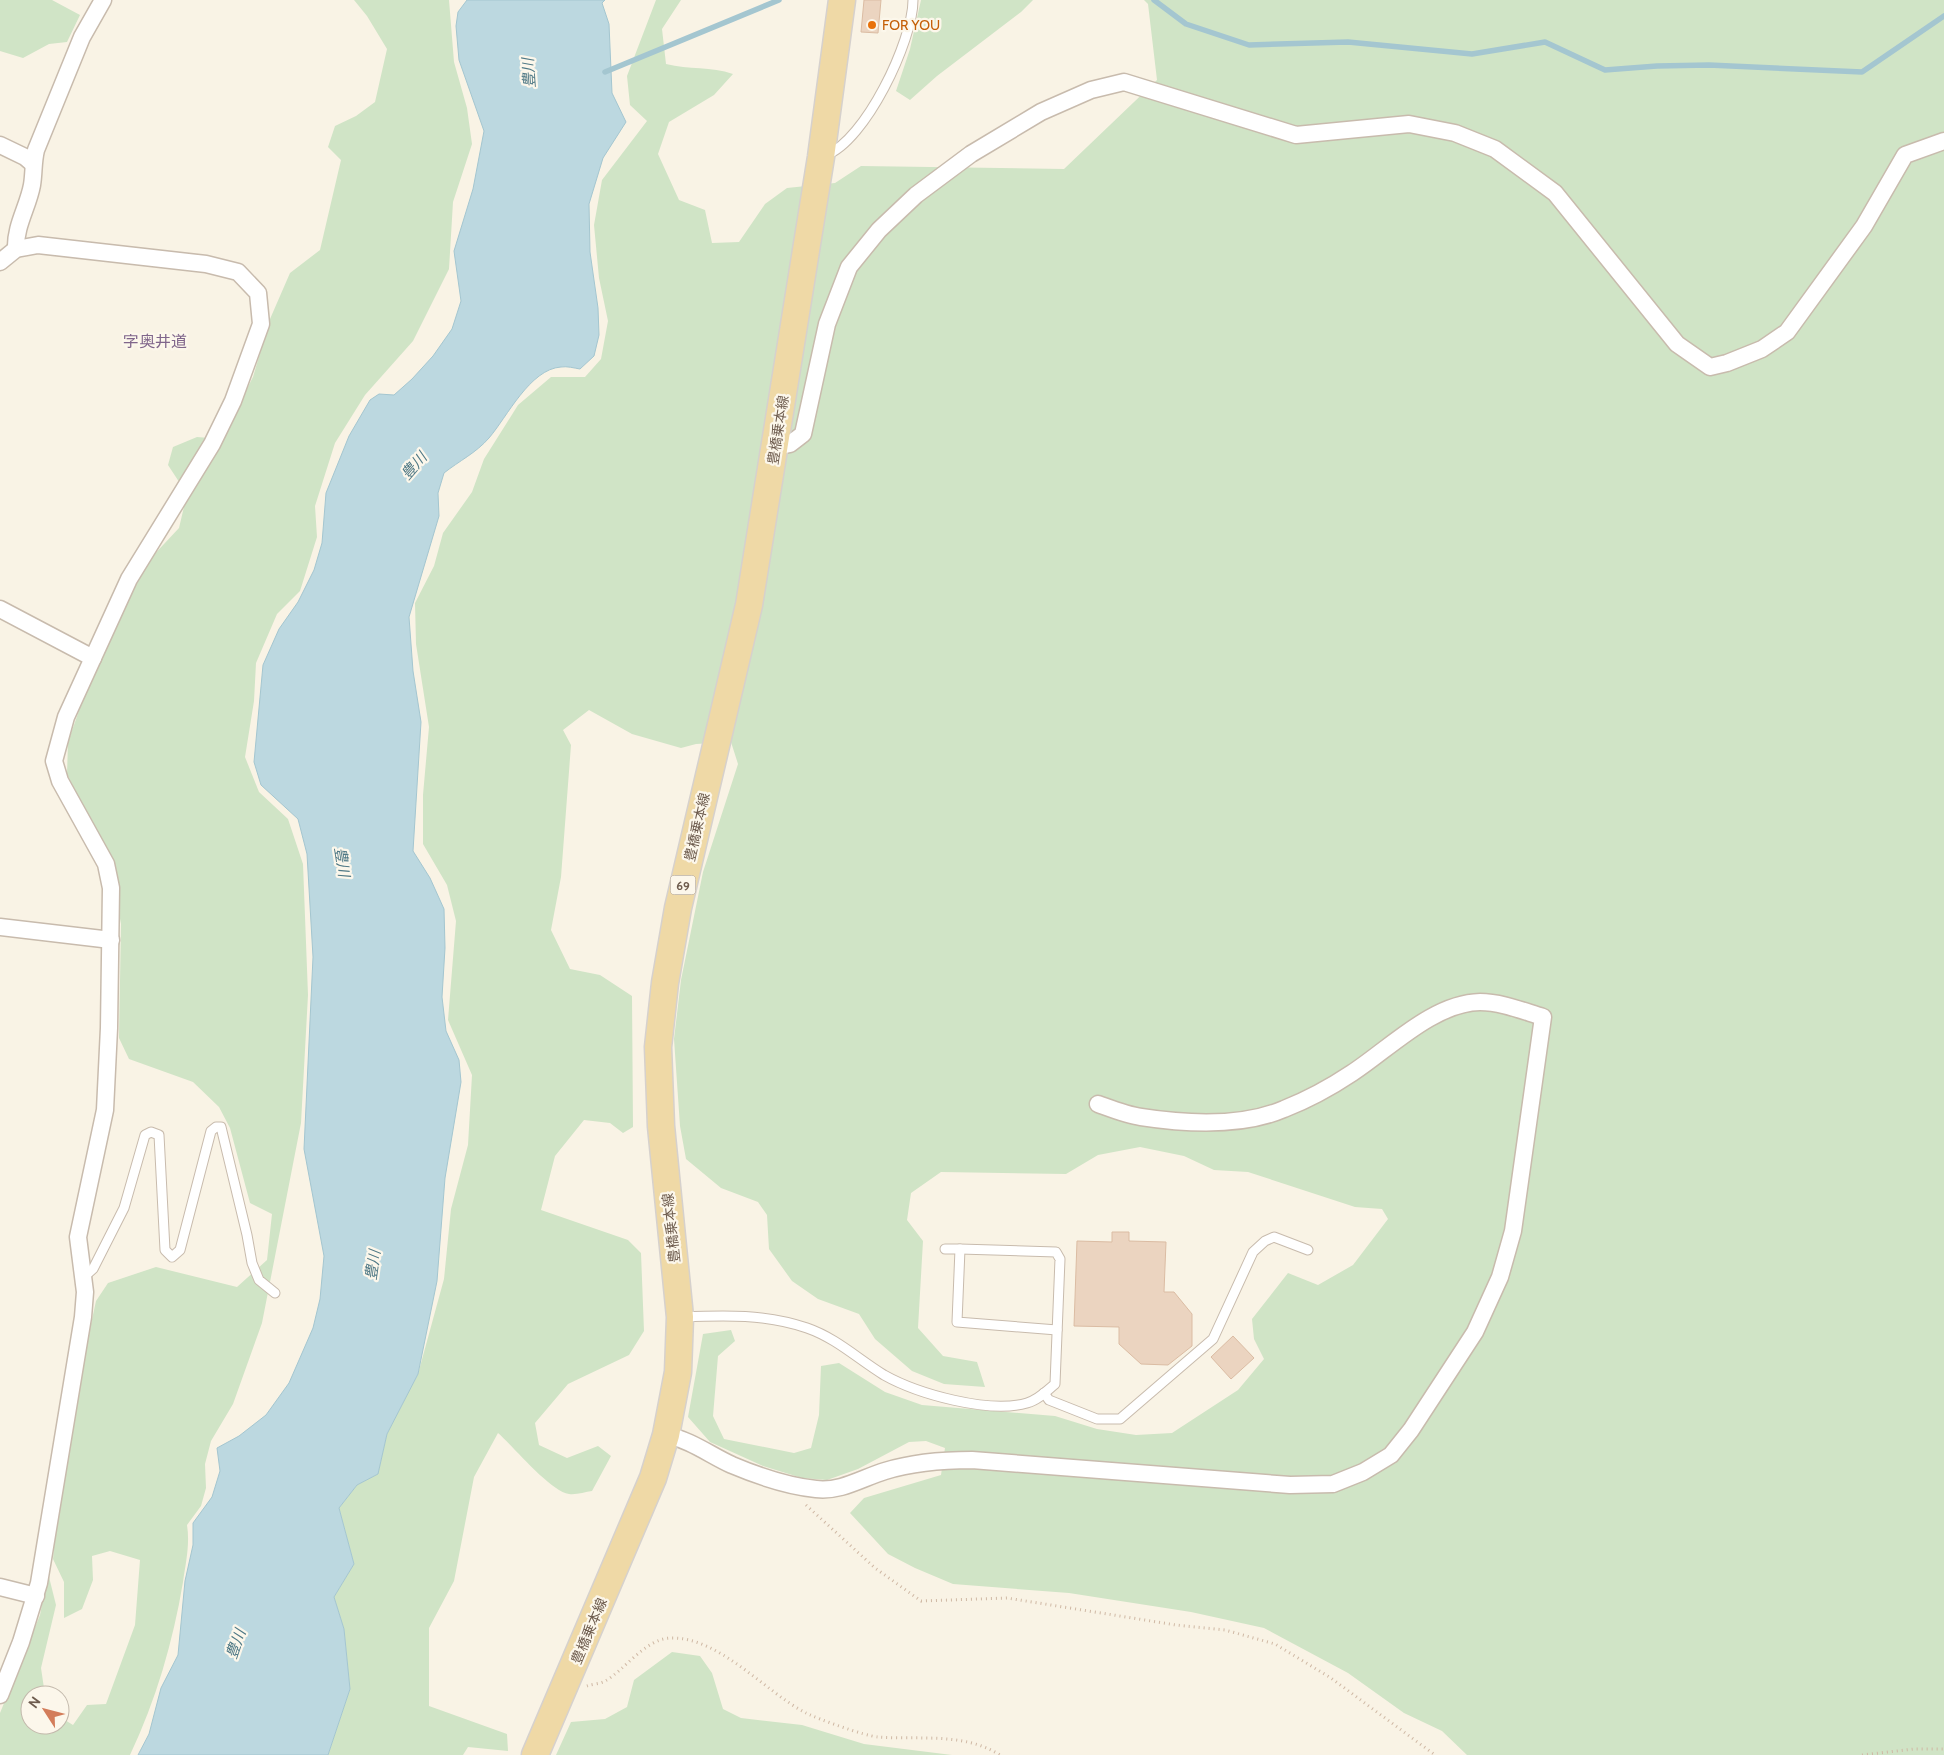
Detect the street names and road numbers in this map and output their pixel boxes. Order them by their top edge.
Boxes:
street label: 豊橋乗本線 [764,394,792,466]
street label: 豊橋乗本線 [680,791,714,863]
road number: 69 [670,876,696,894]
street label: 豊橋乗本線 [658,1192,684,1264]
street label: 豊橋乗本線 [567,1595,611,1667]

